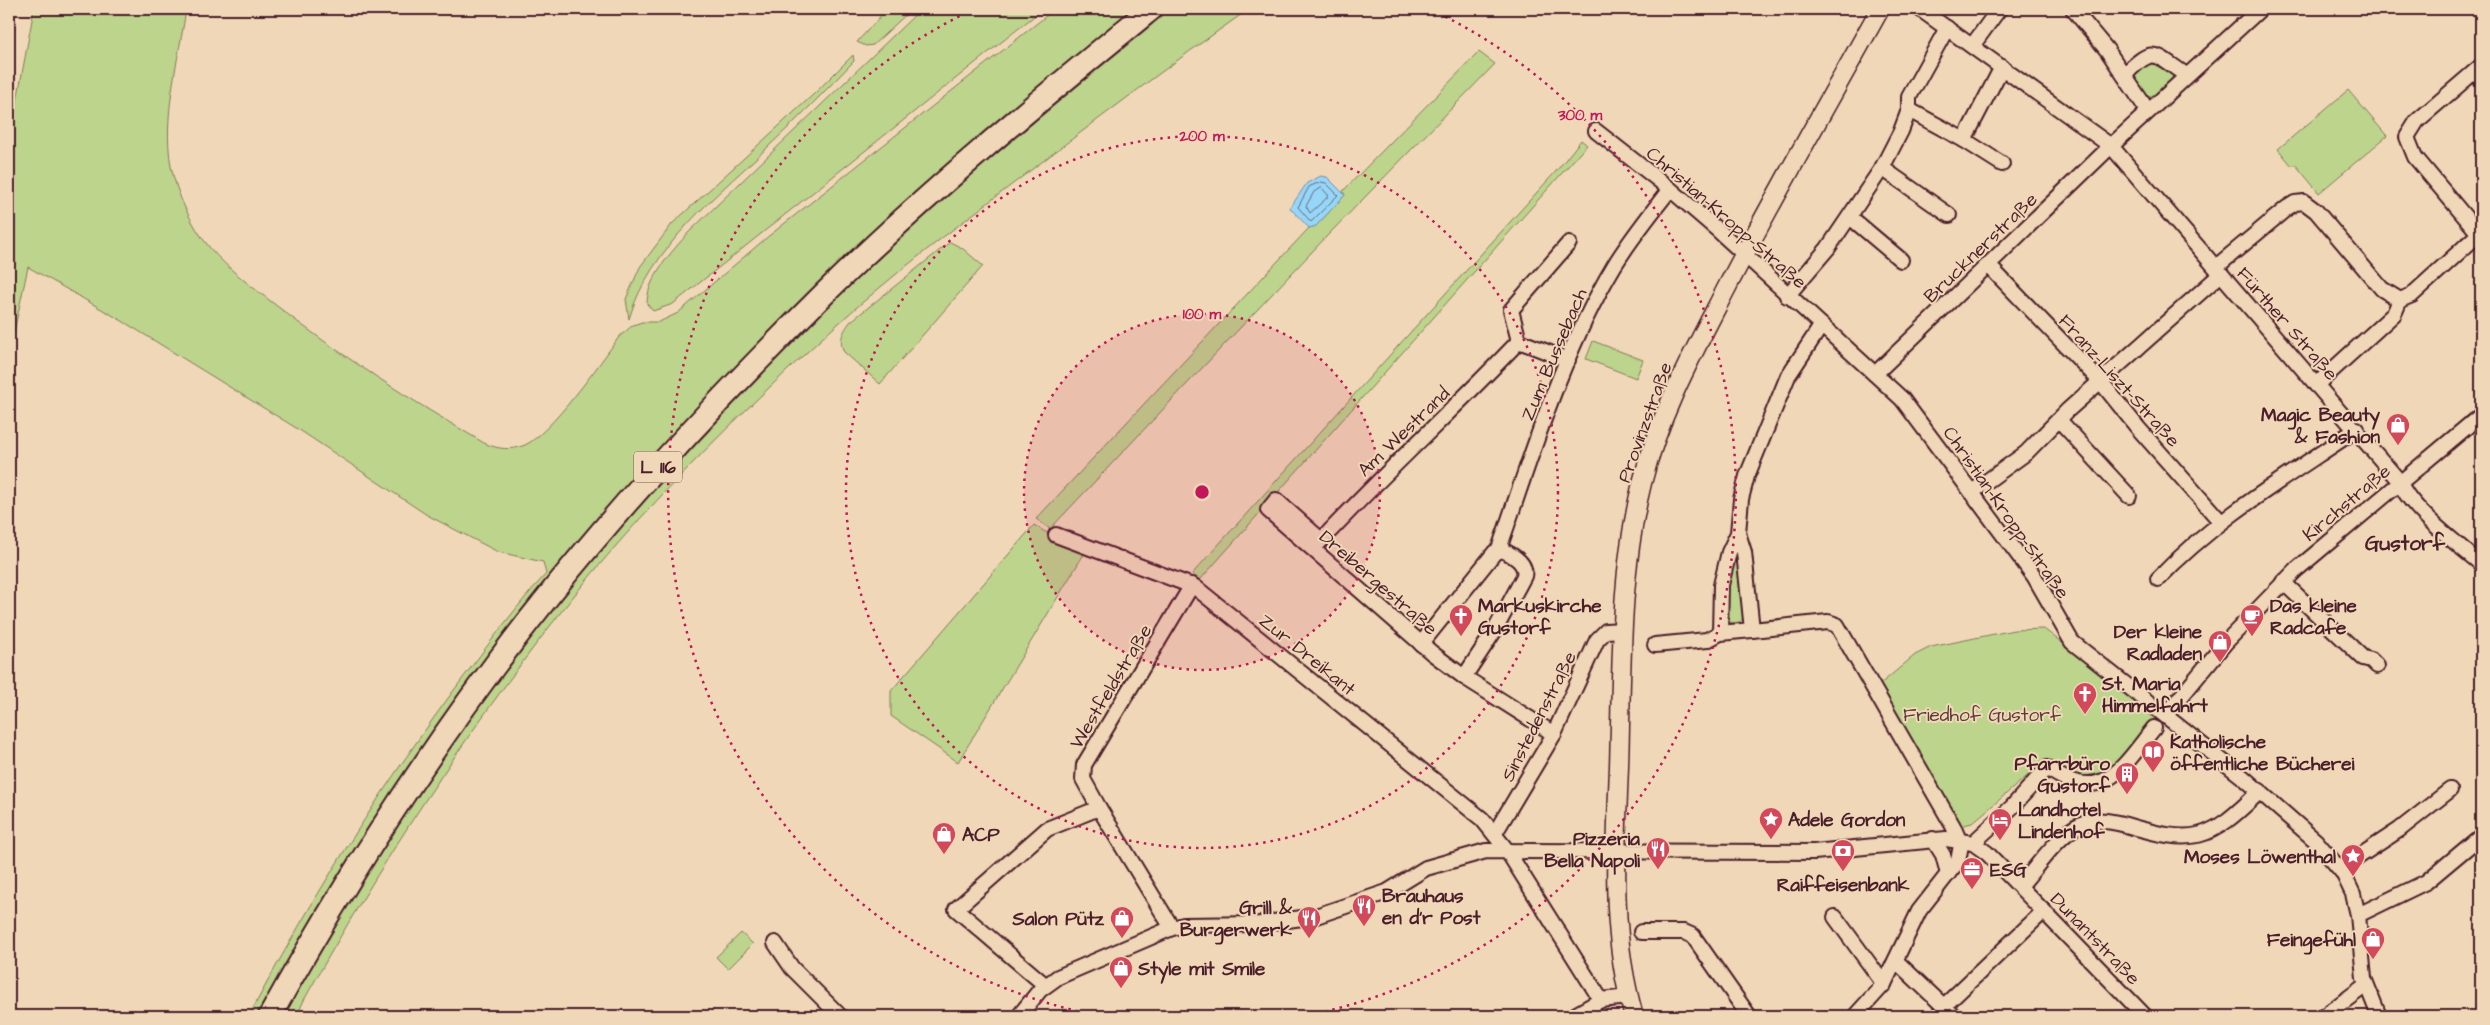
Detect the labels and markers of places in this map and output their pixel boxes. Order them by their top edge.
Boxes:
place label: Magic Beauty & Fashion [2261,402,2381,451]
shop icon: Magic Beauty & Fashion [2385,412,2411,446]
centre of rings [1193,483,1211,501]
place label: Markuskirche Gustorf [1478,593,1602,642]
place label: Das kleine Radcafe [2270,593,2357,642]
church icon: Markuskirche Gustorf [1448,603,1474,637]
cafe icon: Das kleine Radcafe [2239,603,2265,637]
place label: Der kleine Radladen [2114,619,2203,668]
shop icon: Der kleine Radladen [2207,629,2233,663]
place label: St. Maria Himmelfahrt [2101,671,2208,720]
church icon: St. Maria Himmelfahrt [2072,681,2098,715]
place label: Katholische öffentliche Bücherei [2170,729,2355,778]
library icon: Katholische öffentliche Bücherei [2140,739,2166,773]
place label: Pfarrbüro Gustorf [2014,751,2111,800]
building icon: Pfarrbüro Gustorf [2114,761,2140,795]
place label: Landhotel Lindenhof [2018,797,2105,846]
place icon: Adele Gordon [1758,806,1784,840]
place label: Adele Gordon [1788,807,1906,834]
hotel icon: Landhotel Lindenhof [1987,807,2013,841]
shop icon: ACP [931,821,957,855]
place label: ACP [962,822,1001,849]
place label: Pizzeria Bella Napoli [1544,826,1640,875]
restaurant icon: Pizzeria Bella Napoli [1645,836,1671,870]
bank icon: Raiffeisenbank [1830,838,1856,872]
place icon: Moses Löwenthal [2340,843,2366,877]
place label: Moses Löwenthal [2184,844,2336,871]
office icon: ESG [1959,856,1985,890]
place label: ESG [1990,857,2027,884]
place label: Raiffeisenbank [1777,872,1910,899]
place label: Brauhaus en d'r Post [1382,883,1481,932]
restaurant icon: Brauhaus en d'r Post [1351,893,1377,927]
place label: Grill & Burgerwerk [1180,895,1293,945]
shop icon: Salon Pütz [1109,905,1135,939]
restaurant icon: Grill & Burgerwerk [1296,905,1322,939]
place label: Salon Pütz [1011,906,1105,933]
shop icon: Feingefühl [2360,926,2386,960]
place label: Feingefühl [2267,927,2356,955]
shop icon: Style mit Smile [1108,955,1134,989]
place label: Style mit Smile [1137,956,1266,984]

